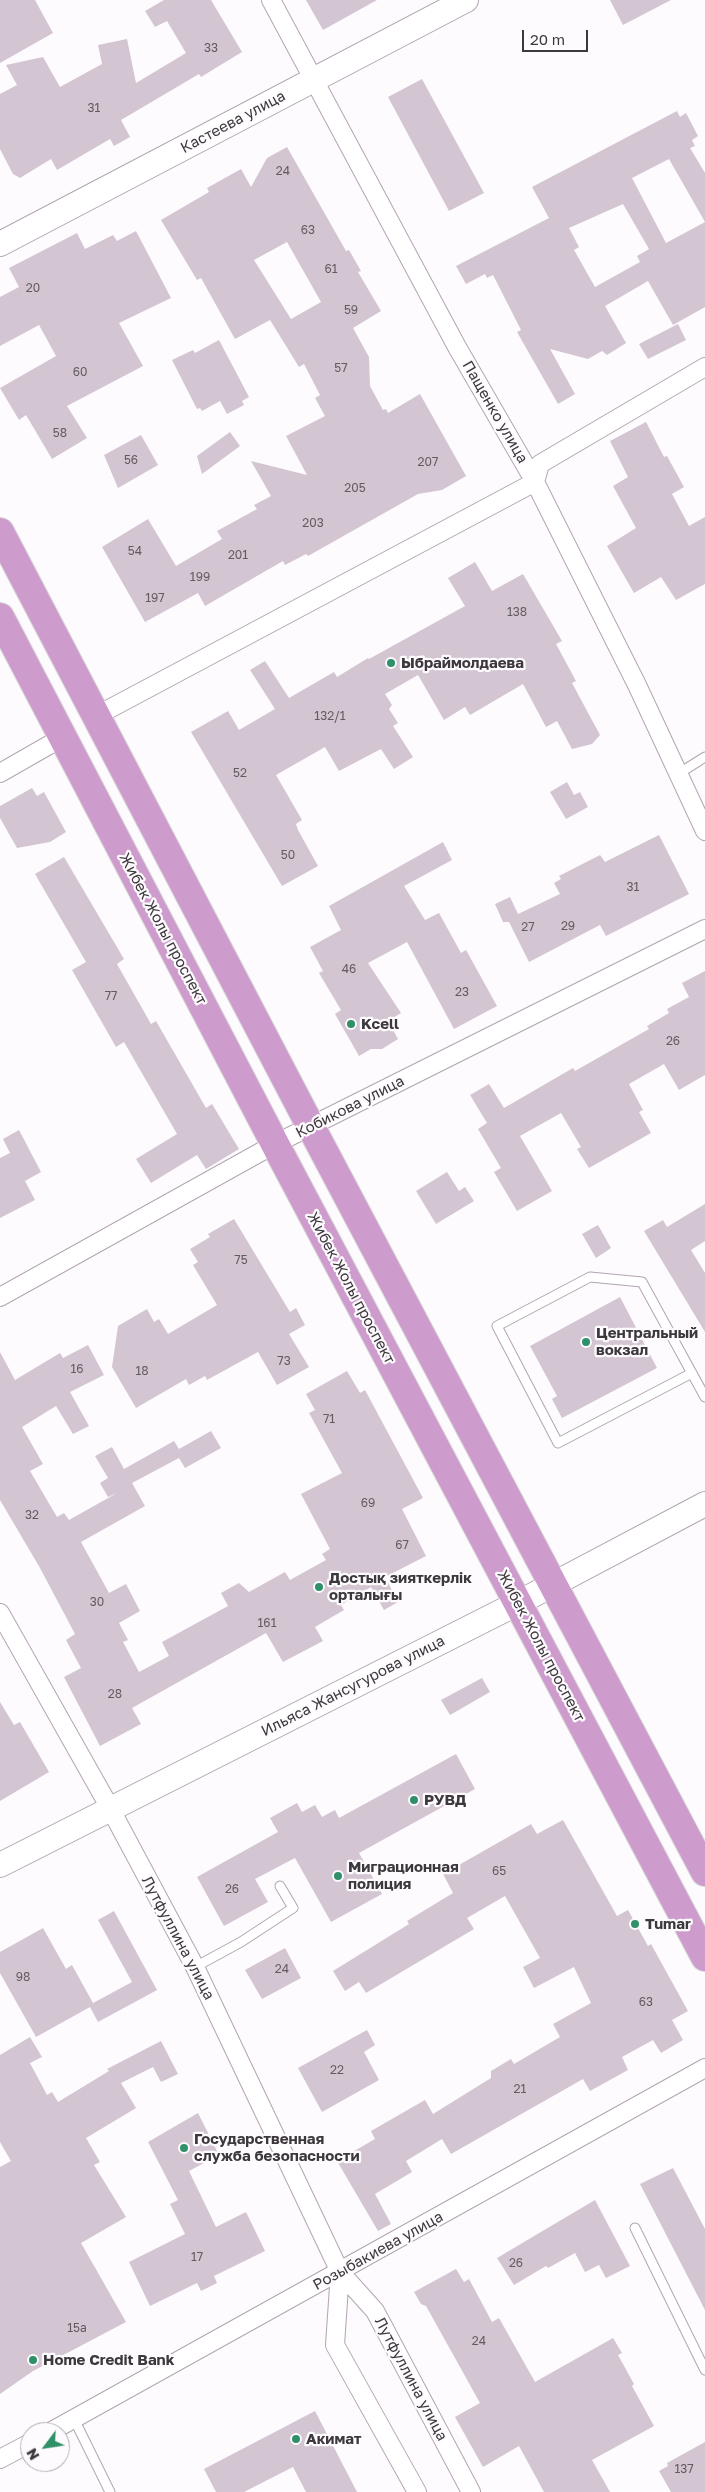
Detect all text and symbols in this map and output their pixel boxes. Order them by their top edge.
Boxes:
scale bar [525,20,591,52]
text: 20 m [530,30,565,48]
house number: 33 [204,41,218,55]
street label: Кастеева улица [177,87,289,157]
house number: 31 [88,101,100,115]
house number: 24 [276,164,290,178]
house number: 63 [301,223,315,237]
house number: 61 [324,262,338,276]
house number: 20 [26,281,40,295]
house number: 59 [344,303,358,317]
street label: Пащенко улица [458,358,532,466]
house number: 57 [334,361,348,375]
house number: 60 [73,365,87,379]
house number: 58 [53,426,67,440]
house number: 56 [124,453,138,467]
house number: 207 [418,455,438,469]
house number: 205 [344,481,366,495]
house number: 203 [302,516,324,530]
house number: 54 [128,544,142,558]
house number: 201 [228,548,248,562]
house number: 199 [190,570,210,584]
house number: 197 [145,591,165,605]
house number: 138 [507,605,527,619]
place label: Ыбраймолдаева [401,654,524,672]
marker: Ыбраймолдаева [385,657,397,669]
house number: 132/1 [314,709,346,723]
house number: 52 [233,766,247,780]
house number: 50 [281,848,295,862]
street label: Жибек Жолы проспект [115,850,211,1008]
house number: 31 [627,880,639,894]
house number: 29 [561,919,575,933]
house number: 27 [521,920,535,934]
house number: 46 [342,962,356,976]
house number: 23 [455,985,469,999]
house number: 77 [105,989,117,1003]
place label: Kcell [361,1015,399,1033]
marker: Kcell [345,1018,357,1030]
house number: 26 [666,1034,680,1048]
street label: Кобикова улица [293,1072,407,1142]
street label: Жибек Жолы проспект [303,1209,399,1367]
house number: 75 [234,1253,248,1267]
place label: Центральный вокзал [596,1324,698,1359]
marker: Центральный вокзал [580,1336,592,1348]
house number: 73 [277,1354,291,1368]
house number: 16 [70,1362,84,1376]
house number: 18 [135,1364,149,1378]
house number: 71 [323,1412,335,1426]
house number: 69 [361,1496,375,1510]
house number: 32 [25,1508,39,1522]
house number: 67 [395,1538,409,1552]
street label: Жибек Жолы проспект [493,1567,589,1725]
place label: Достық зияткерлік орталығы [329,1569,472,1604]
marker: Достық зияткерлік орталығы [313,1581,325,1593]
house number: 30 [90,1595,104,1609]
house number: 161 [258,1616,276,1630]
street label: Ильяса Жансугурова улица [258,1632,448,1740]
house number: 28 [108,1687,122,1701]
place label: РУВД [424,1791,466,1809]
marker: РУВД [408,1794,420,1806]
place label: Миграционная полиция [348,1858,459,1893]
house number: 65 [492,1864,506,1878]
marker: Миграционная полиция [332,1870,344,1882]
street label: Лутфуллина улица [138,1873,218,2003]
house number: 26 [225,1882,239,1896]
place label: Tumar [645,1915,691,1933]
marker: Tumar [629,1918,641,1930]
house number: 24 [275,1962,289,1976]
house number: 98 [16,1970,30,1984]
house number: 63 [639,1995,653,2009]
house number: 22 [330,2063,344,2077]
house number: 21 [514,2082,526,2096]
place label: Государственная служба безопасности [194,2130,360,2165]
marker: Государственная служба безопасности [178,2142,190,2154]
street label: Розыбакиева улица [310,2208,446,2294]
house number: 17 [191,2250,203,2264]
house number: 26 [509,2256,523,2270]
street label: Лутфуллина улица [371,2314,451,2444]
house number: 15а [67,2321,87,2335]
house number: 24 [472,2334,486,2348]
place label: Home Credit Bank [43,2351,174,2369]
marker: Home Credit Bank [27,2354,39,2366]
north arrow [20,2422,70,2472]
place label: Акимат [306,2430,362,2448]
marker: Акимат [290,2433,302,2445]
text: N [23,2446,43,2463]
house number: 137 [674,2462,694,2476]

